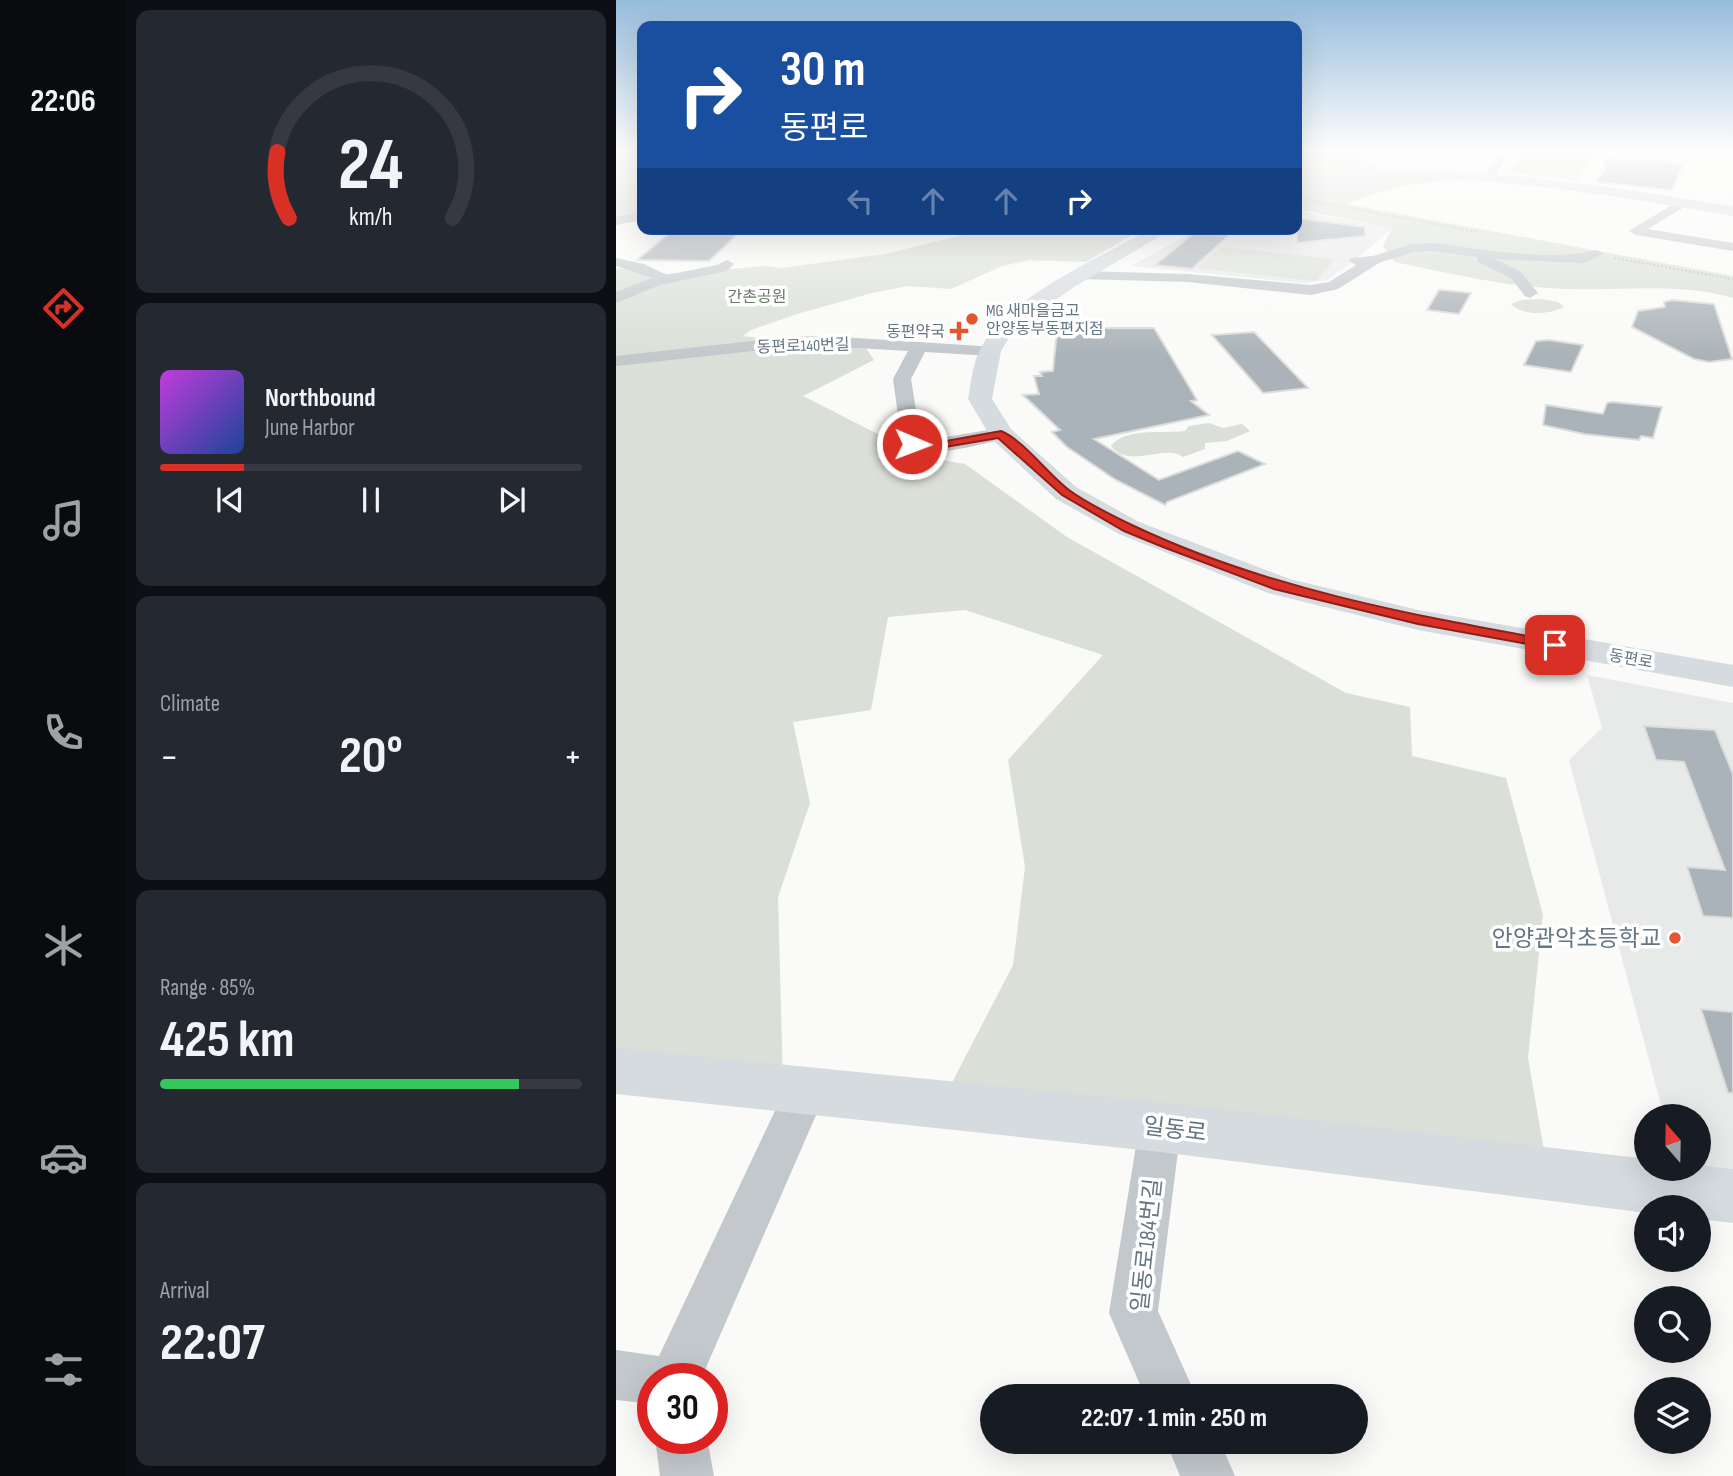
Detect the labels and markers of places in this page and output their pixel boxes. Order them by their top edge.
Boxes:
place label: MG 새마을금고 안양동부동편지점 [986,302,1104,339]
marker: MG 새마을금고 안양동부동편지점 [964,311,980,327]
place label: 동편약국 [886,323,945,342]
marker: 동편약국 [951,323,967,339]
pin [1525,615,1585,675]
place label: 안양관악초등학교 [1492,925,1661,953]
marker: 안양관악초등학교 [1667,930,1683,946]

